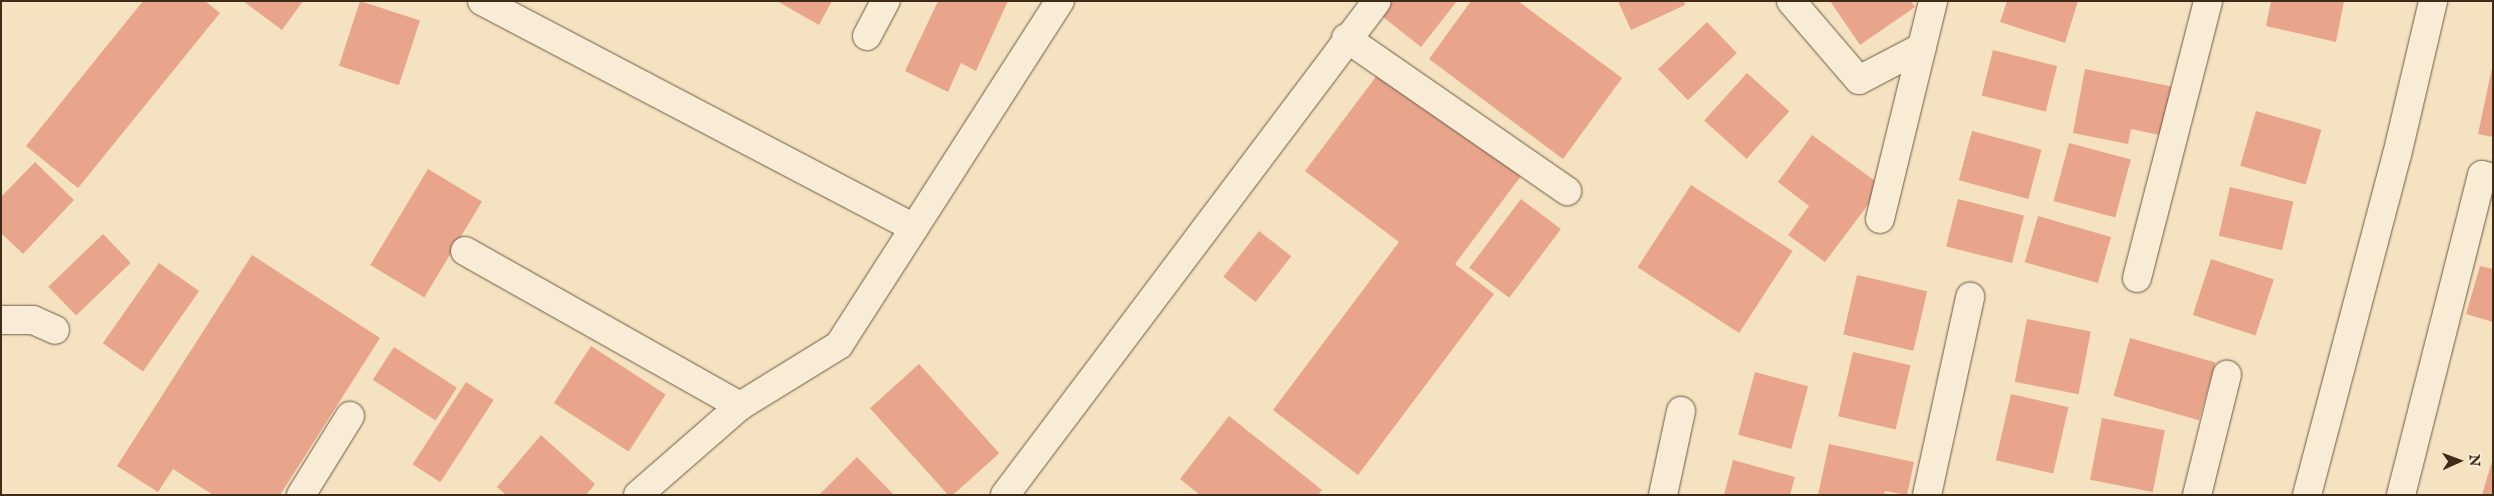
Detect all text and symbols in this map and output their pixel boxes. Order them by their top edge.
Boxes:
north arrow [2434,436,2484,486]
text: N [2465,454,2483,467]

